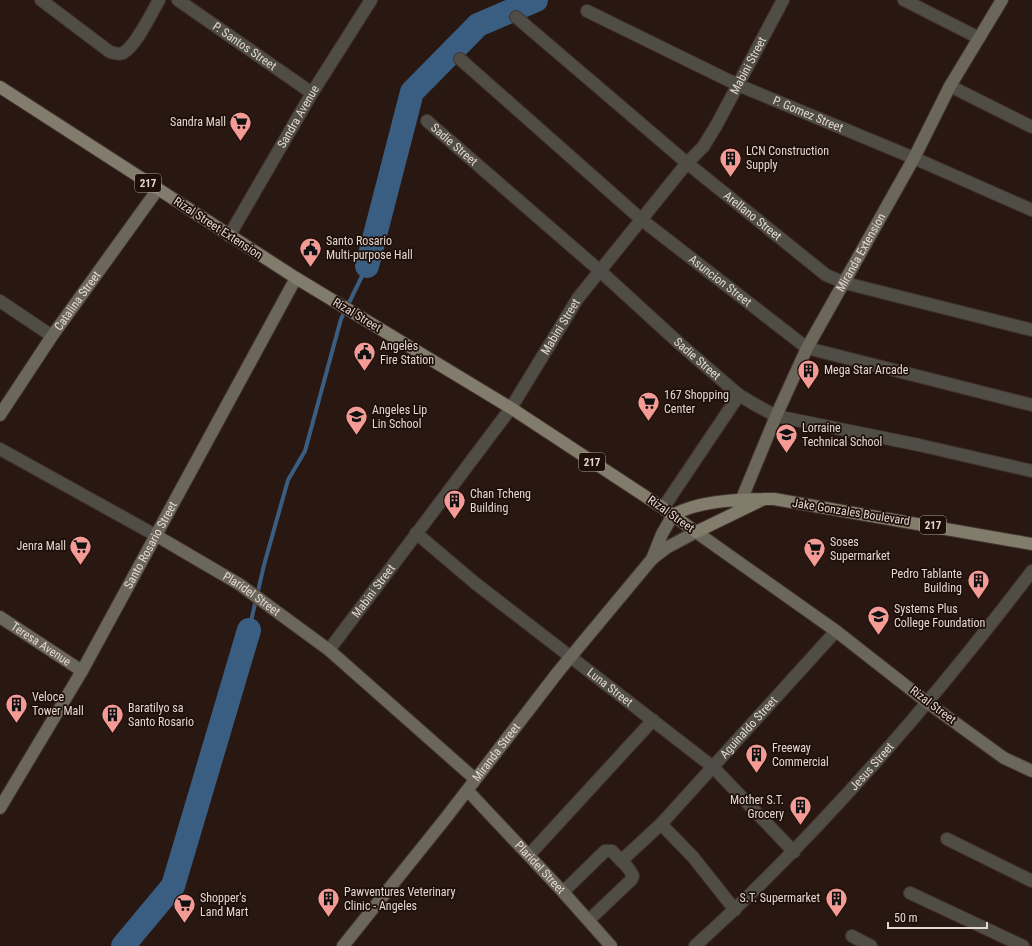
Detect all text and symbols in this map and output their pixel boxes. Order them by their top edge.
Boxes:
street label: P. Santos Street [210,19,279,73]
street label: Mabini Street [727,34,769,97]
street label: Sandra Avenue [275,82,322,151]
street label: P. Gomez Street [771,93,846,135]
supermarket icon: Sandra Mall [228,109,254,142]
place label: Sandra Mall [170,115,226,129]
street label: Sadie Street [428,121,481,169]
place label: LCN Construction Supply [746,144,829,172]
building icon: LCN Construction Supply [717,145,743,178]
road number: 217 [135,174,161,192]
street label: Arellano Street [721,188,785,244]
street label: Rizal Street Extension [171,194,265,262]
street label: Miranda Extension [833,211,889,294]
place label: Santo Rosario Multi-purpose Hall [326,234,413,262]
public building icon: Santo Rosario Multi-purpose Hall [298,235,324,268]
street label: Asuncion Street [686,252,755,310]
street label: Catalina Street [51,268,104,333]
street label: Rizal Street [330,295,384,335]
street label: Mabini Street [538,296,583,357]
street label: Sadie Street [671,335,724,383]
place label: Angeles Fire Station [380,339,434,367]
public building icon: Angeles Fire Station [352,340,378,373]
building icon: Mega Star Arcade [795,357,821,390]
place label: Mega Star Arcade [824,363,909,377]
place label: 167 Shopping Center [664,388,729,416]
supermarket icon: 167 Shopping Center [635,389,661,422]
place label: Angeles Lip Lin School [372,403,427,431]
school or university icon: Angeles Lip Lin School [343,404,369,437]
place label: Lorraine Technical School [802,421,882,449]
school or university icon: Lorraine Technical School [773,422,799,455]
road number: 217 [579,453,605,471]
place label: Chan Tcheng Building [470,487,531,515]
building icon: Chan Tcheng Building [442,488,468,521]
street label: Rizal Street [645,493,697,535]
street label: Jake Gonzales Boulevard [791,496,911,528]
street label: Santo Rosario Street [121,499,180,591]
road number: 217 [920,516,946,534]
supermarket icon: Jenra Mall [68,533,94,566]
place label: Soses Supermarket [830,535,891,563]
supermarket icon: Soses Supermarket [801,536,827,569]
place label: Jenra Mall [17,539,66,553]
street label: Mabini Street [349,561,398,620]
place label: Pedro Tablante Building [891,567,962,595]
building icon: Pedro Tablante Building [965,568,991,601]
street label: Plaridel Street [220,569,283,619]
place label: Systems Plus College Foundation [894,602,986,630]
school or university icon: Systems Plus College Foundation [865,603,891,636]
street label: Teresa Avenue [8,619,74,669]
street label: Luna Street [584,665,636,710]
street label: Rizal Street [907,683,959,727]
place label: Veloce Tower Mall [32,690,84,718]
building icon: Veloce Tower Mall [4,691,30,724]
street label: Aguinaldo Street [717,693,781,761]
place label: Baratilyo sa Santo Rosario [128,701,194,729]
building icon: Baratilyo sa Santo Rosario [100,702,126,735]
street label: Miranda Street [470,720,523,784]
street label: Jesus Street [847,740,897,793]
place label: Freeway Commercial [772,741,829,769]
building icon: Freeway Commercial [744,742,770,775]
place label: Mother S.T. Grocery [730,793,784,821]
building icon: Mother S.T. Grocery [787,794,813,827]
street label: Plaridel Street [512,838,568,897]
place label: Pawventures Veterinary Clinic - Angeles [344,885,455,913]
building icon: S.T. Supermarket [823,885,849,918]
building icon: Pawventures Veterinary Clinic - Angeles [315,886,341,919]
place label: Shopper's Land Mart [200,891,249,919]
place label: S.T. Supermarket [740,891,820,905]
supermarket icon: Shopper's Land Mart [172,892,198,925]
scale bar [888,904,987,930]
text: 50 m [894,911,918,925]

